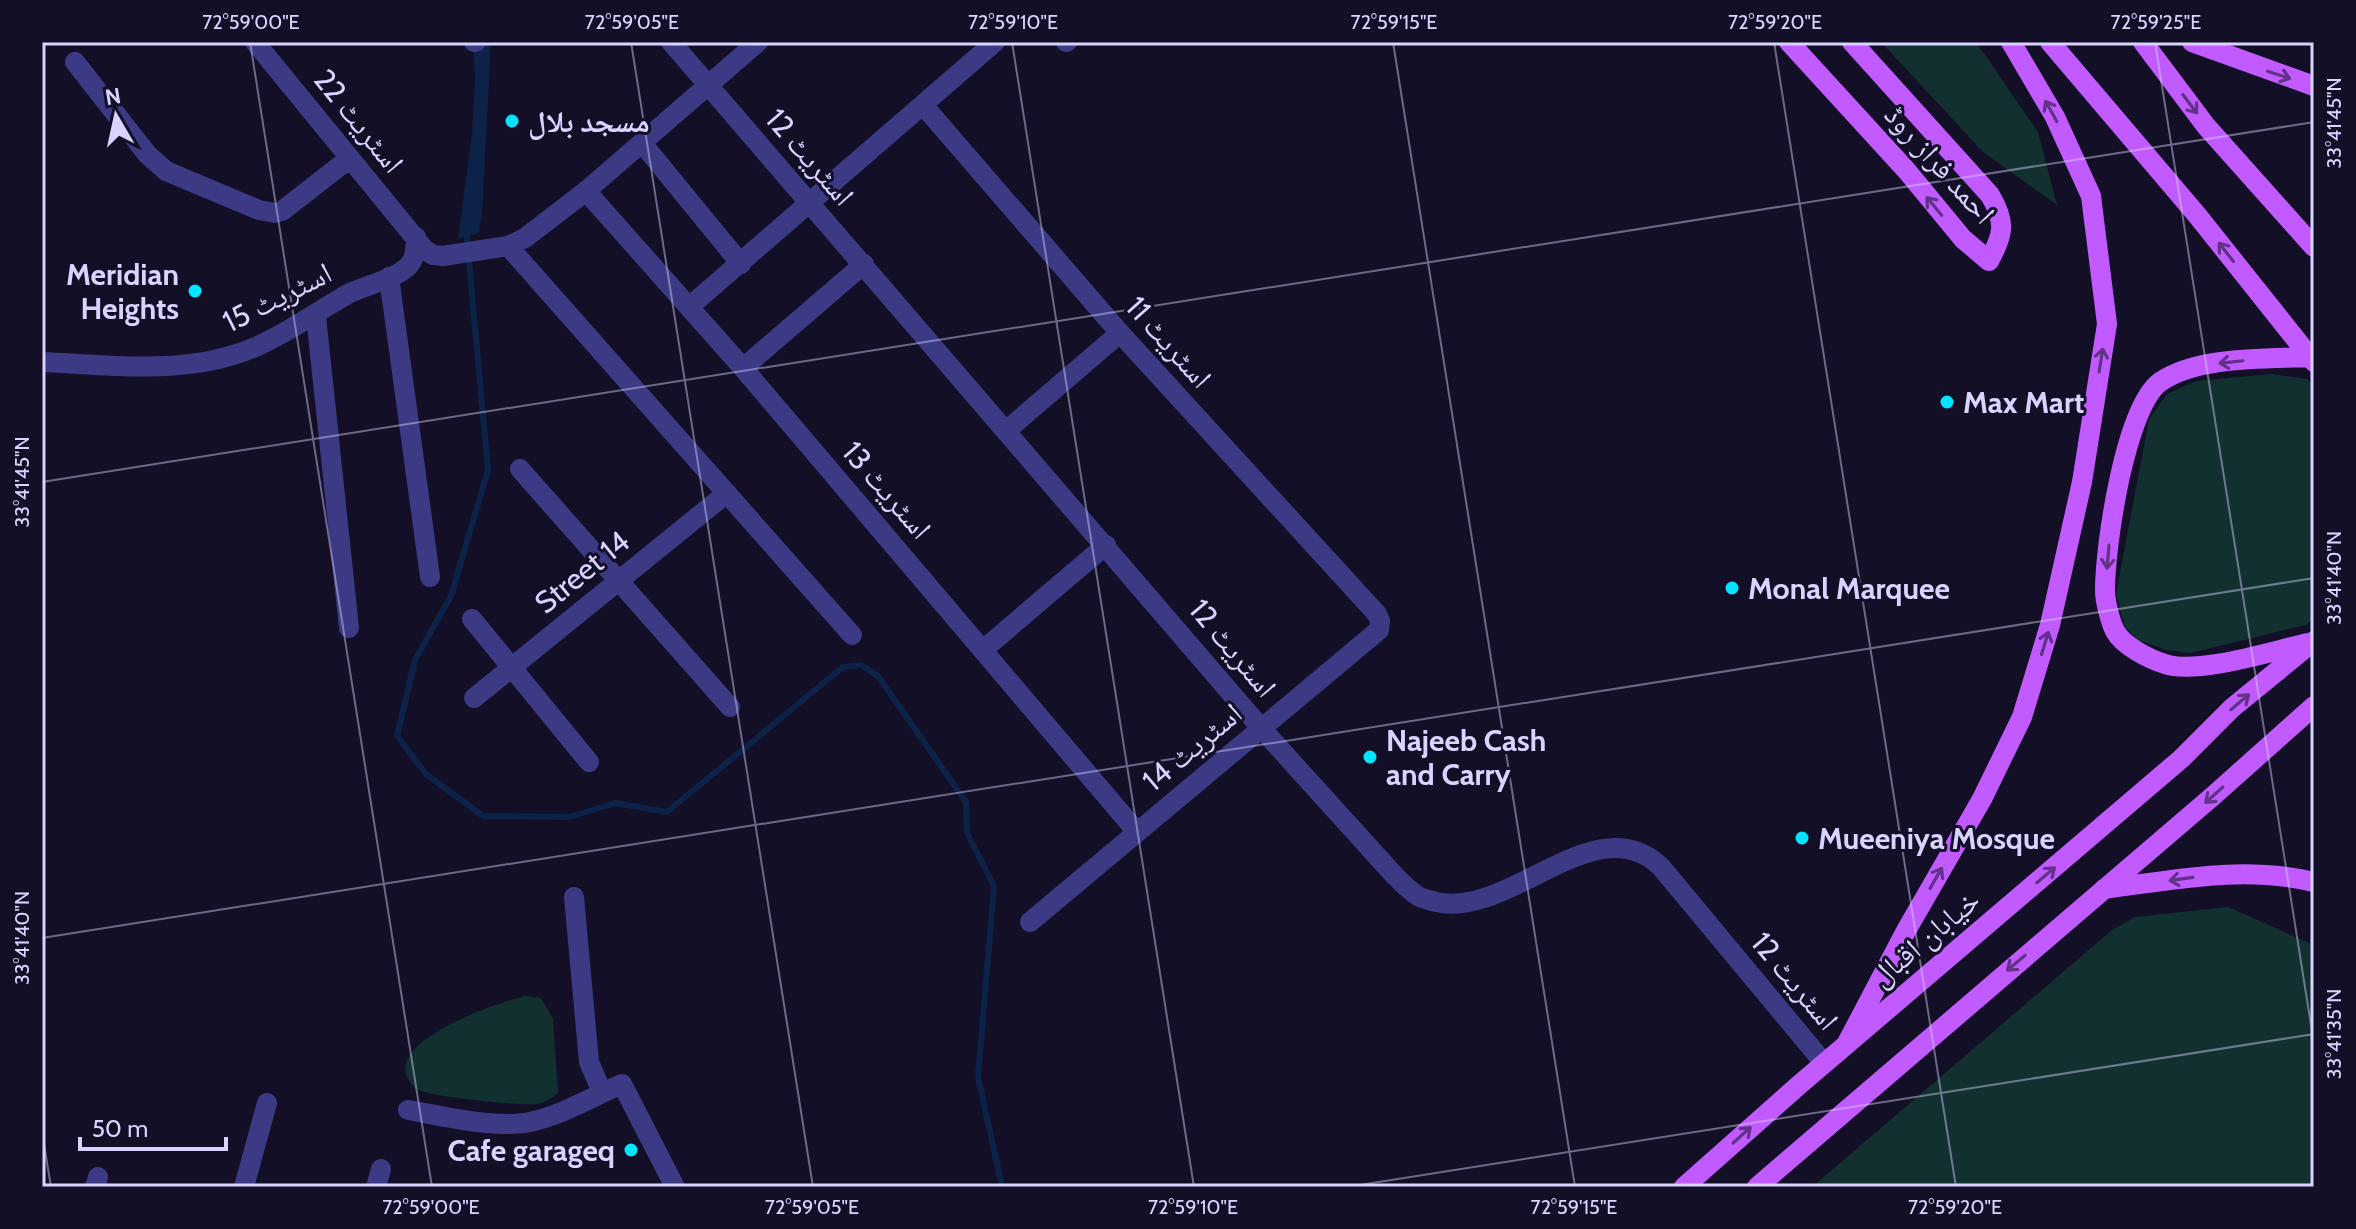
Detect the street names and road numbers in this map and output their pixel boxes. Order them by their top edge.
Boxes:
street label: اسٹریٹ 22 [306,62,412,180]
street label: احمد فراز روڈ [1877,97,2003,231]
street label: اسٹریٹ 12 [758,101,862,213]
street label: اسٹریٹ 15 [216,254,338,340]
street label: اسٹریٹ 11 [1118,288,1220,396]
street label: اسٹریٹ 13 [835,434,939,546]
street label: Street 14 [527,523,637,621]
street label: اسٹریٹ 12 [1181,591,1285,705]
street label: اسٹریٹ 14 [1135,695,1249,799]
street label: خیابان اقبال [1863,882,1987,994]
street label: اسٹریٹ 12 [1743,924,1847,1038]

